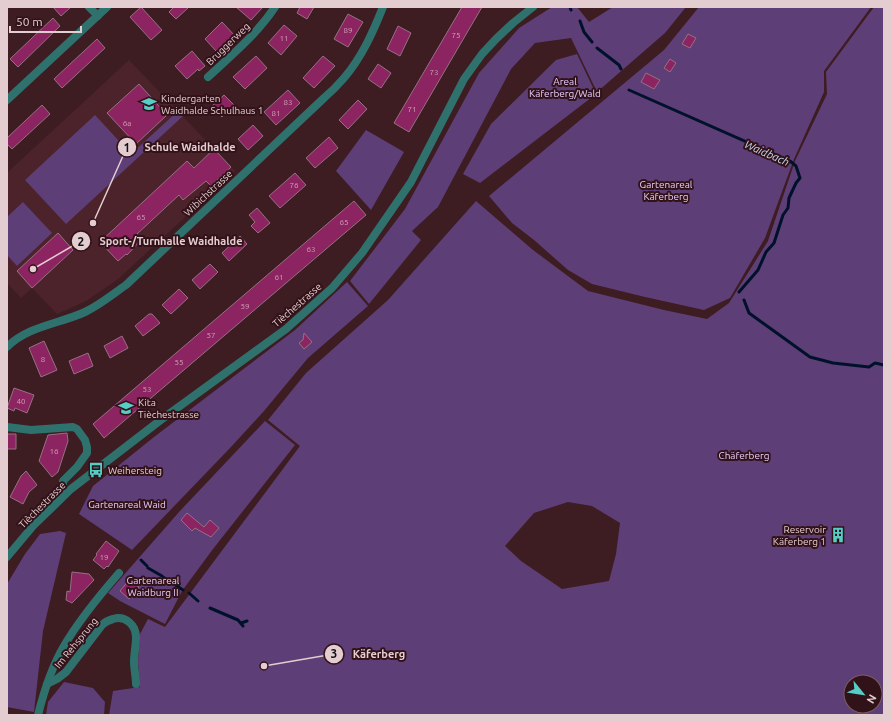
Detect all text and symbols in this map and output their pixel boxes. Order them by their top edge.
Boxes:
scale bar [10,8,81,34]
text: 50 m [16,15,43,28]
street label: Bruggerweg [204,21,252,67]
house number: 89 [343,26,353,35]
house number: 75 [451,31,461,40]
house number: 11 [279,34,289,43]
house number: 73 [429,68,439,77]
park label: Areal Käferberg/Wald [529,76,601,99]
place label: Kindergarten Waidhalde Schulhaus 1 [161,93,263,116]
school or university icon: Kindergarten Waidhalde Schulhaus 1 [140,95,158,113]
house number: 83 [283,98,293,107]
house number: 71 [407,105,417,114]
house number: 81 [271,109,281,118]
house number: 6a [123,119,131,128]
callout: Schule Waidhalde [117,136,244,159]
water label: Waidbach [743,138,791,168]
text: 1 [124,141,130,154]
text: Schule Waidhalde [144,141,236,153]
street label: Wibichstrasse [182,168,234,218]
park label: Gartenareal Käferberg [640,179,693,202]
house number: 76 [289,181,299,190]
house number: 65 [136,213,146,222]
house number: 65 [339,218,349,227]
callout: Sport-/Turnhalle Waidhalde [71,230,250,253]
text: 2 [78,235,85,248]
text: Sport-/Turnhalle Waidhalde [100,235,242,247]
house number: 63 [306,245,316,254]
house number: 61 [274,273,284,282]
street label: Tièchestrasse [270,281,324,329]
house number: 59 [240,302,250,311]
house number: 57 [206,331,216,340]
house number: 8 [41,355,46,364]
house number: 55 [174,358,184,367]
house number: 53 [142,385,152,394]
house number: 40 [16,397,26,406]
place label: Kita Tièchestrasse [138,397,199,420]
school or university icon: Kita Tièchestrasse [117,399,135,417]
house number: 16 [49,447,59,456]
park label: Chäferberg [719,450,770,461]
bus stop icon: Weihersteig [87,461,105,479]
place label: Weihersteig [108,465,162,476]
street label: Tièchestrasse [17,480,67,530]
park label: Gartenareal Waid [88,499,166,510]
place label: Reservoir Käferberg 1 [773,524,826,547]
building icon: Reservoir Käferberg 1 [829,526,847,544]
house number: 19 [99,553,109,562]
park label: Gartenareal Waidburg II [127,575,180,598]
street label: Im Rehsprung [52,615,100,671]
callout: Käferberg [324,643,413,666]
text: 3 [331,647,337,660]
text: Käferberg [353,648,405,660]
north arrow [843,674,883,714]
text: N [864,692,879,706]

